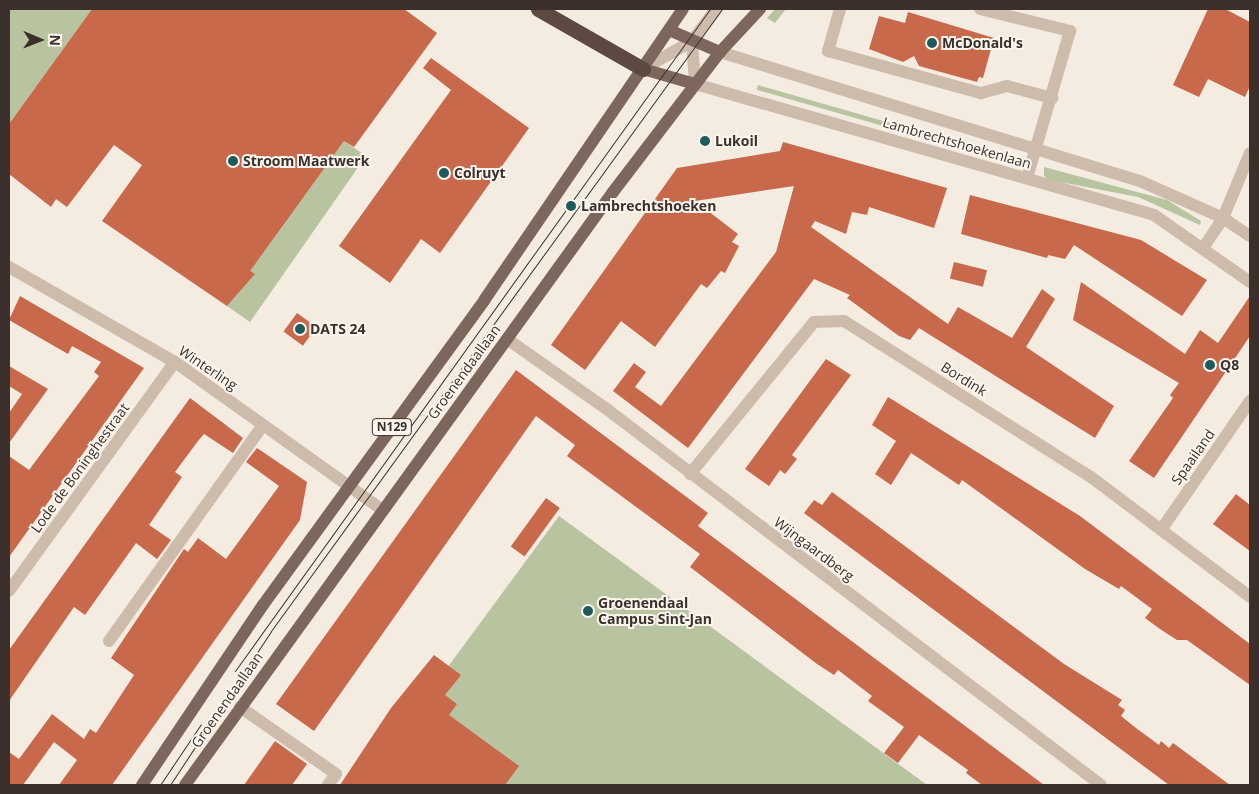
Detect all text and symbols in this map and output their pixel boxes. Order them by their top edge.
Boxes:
north arrow [15,15,65,65]
text: N [46,34,65,46]
place label: McDonald's [942,35,1023,51]
marker: McDonald's [926,37,938,49]
street label: Lambrechtshoekenlaan [881,114,1033,172]
place label: Lukoil [715,133,758,149]
marker: Lukoil [699,135,711,147]
place label: Stroom Maatwerk [243,153,369,169]
marker: Stroom Maatwerk [227,155,239,167]
place label: Colruyt [454,165,505,181]
marker: Colruyt [438,167,450,179]
place label: Lambrechtshoeken [581,198,716,214]
marker: Lambrechtshoeken [565,200,577,212]
place label: DATS 24 [310,321,365,337]
street label: Groenendaallaan [424,322,504,422]
marker: DATS 24 [294,323,306,335]
street label: Winterling [176,342,240,394]
place label: Q8 [1220,357,1239,373]
street label: Bordink [938,358,990,400]
marker: Q8 [1204,359,1216,371]
street label: Lode de Boninghestraat [27,400,133,536]
road number: N129 [371,418,413,437]
street label: Spaailand [1168,426,1218,488]
street label: Wijngaardberg [771,513,857,585]
place label: Groenendaal Campus Sint-Jan [598,595,712,628]
marker: Groenendaal Campus Sint-Jan [582,605,594,617]
street label: Groenendaallaan [188,649,266,751]

